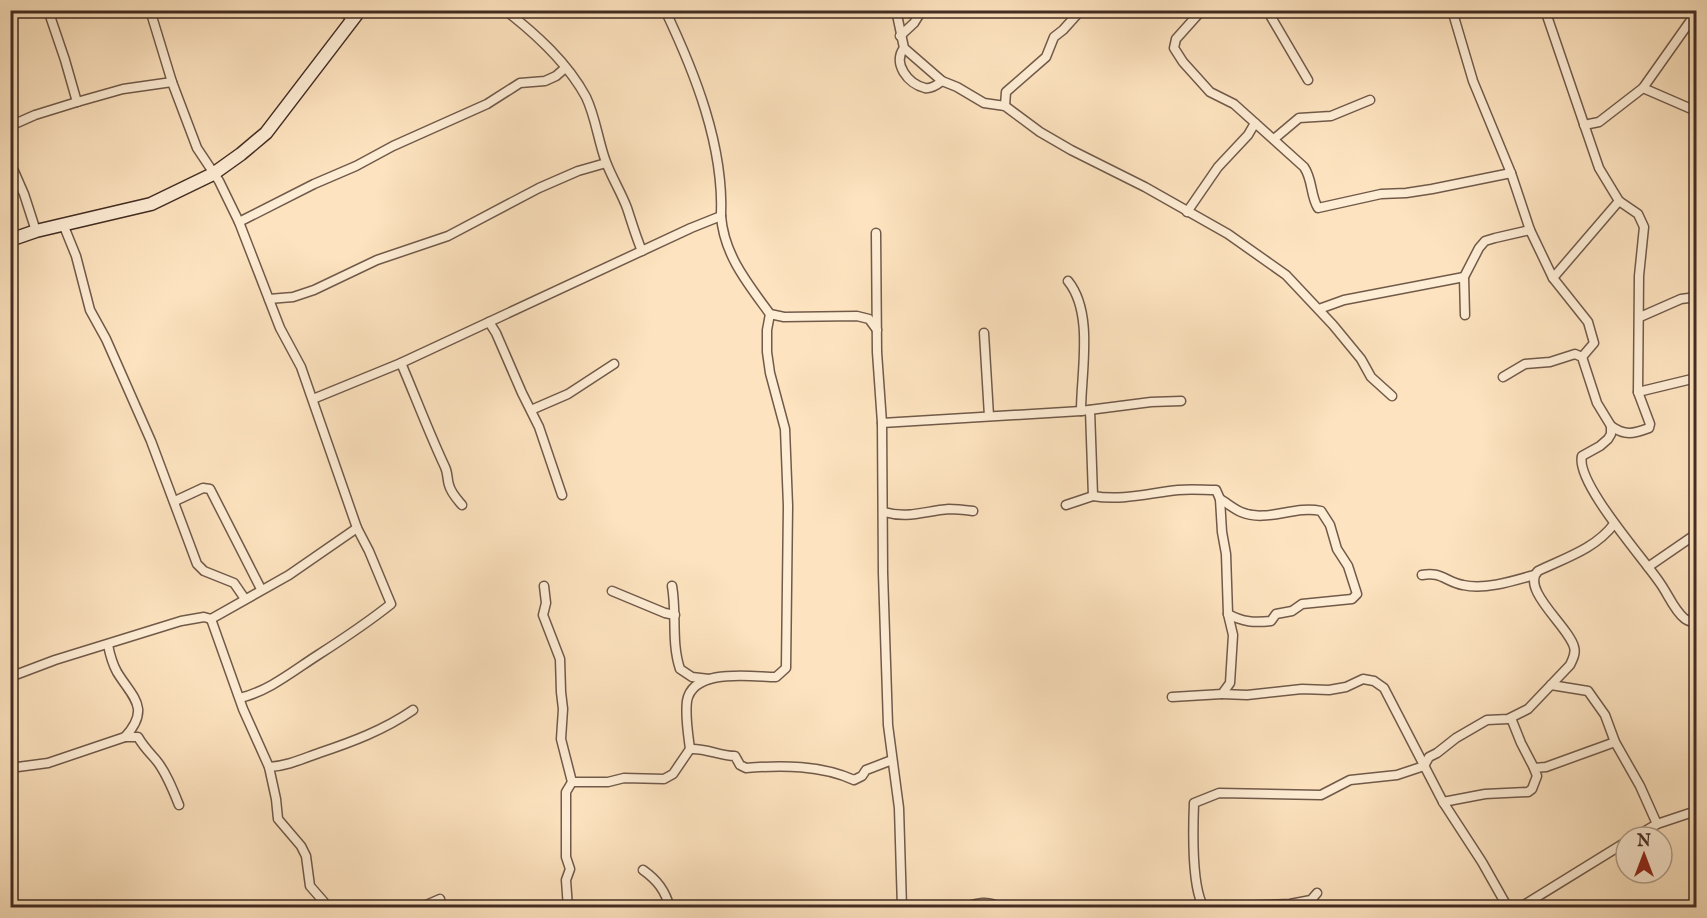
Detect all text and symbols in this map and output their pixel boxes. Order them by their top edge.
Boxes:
north arrow [1614,825,1674,885]
text: N [1636,832,1651,852]

